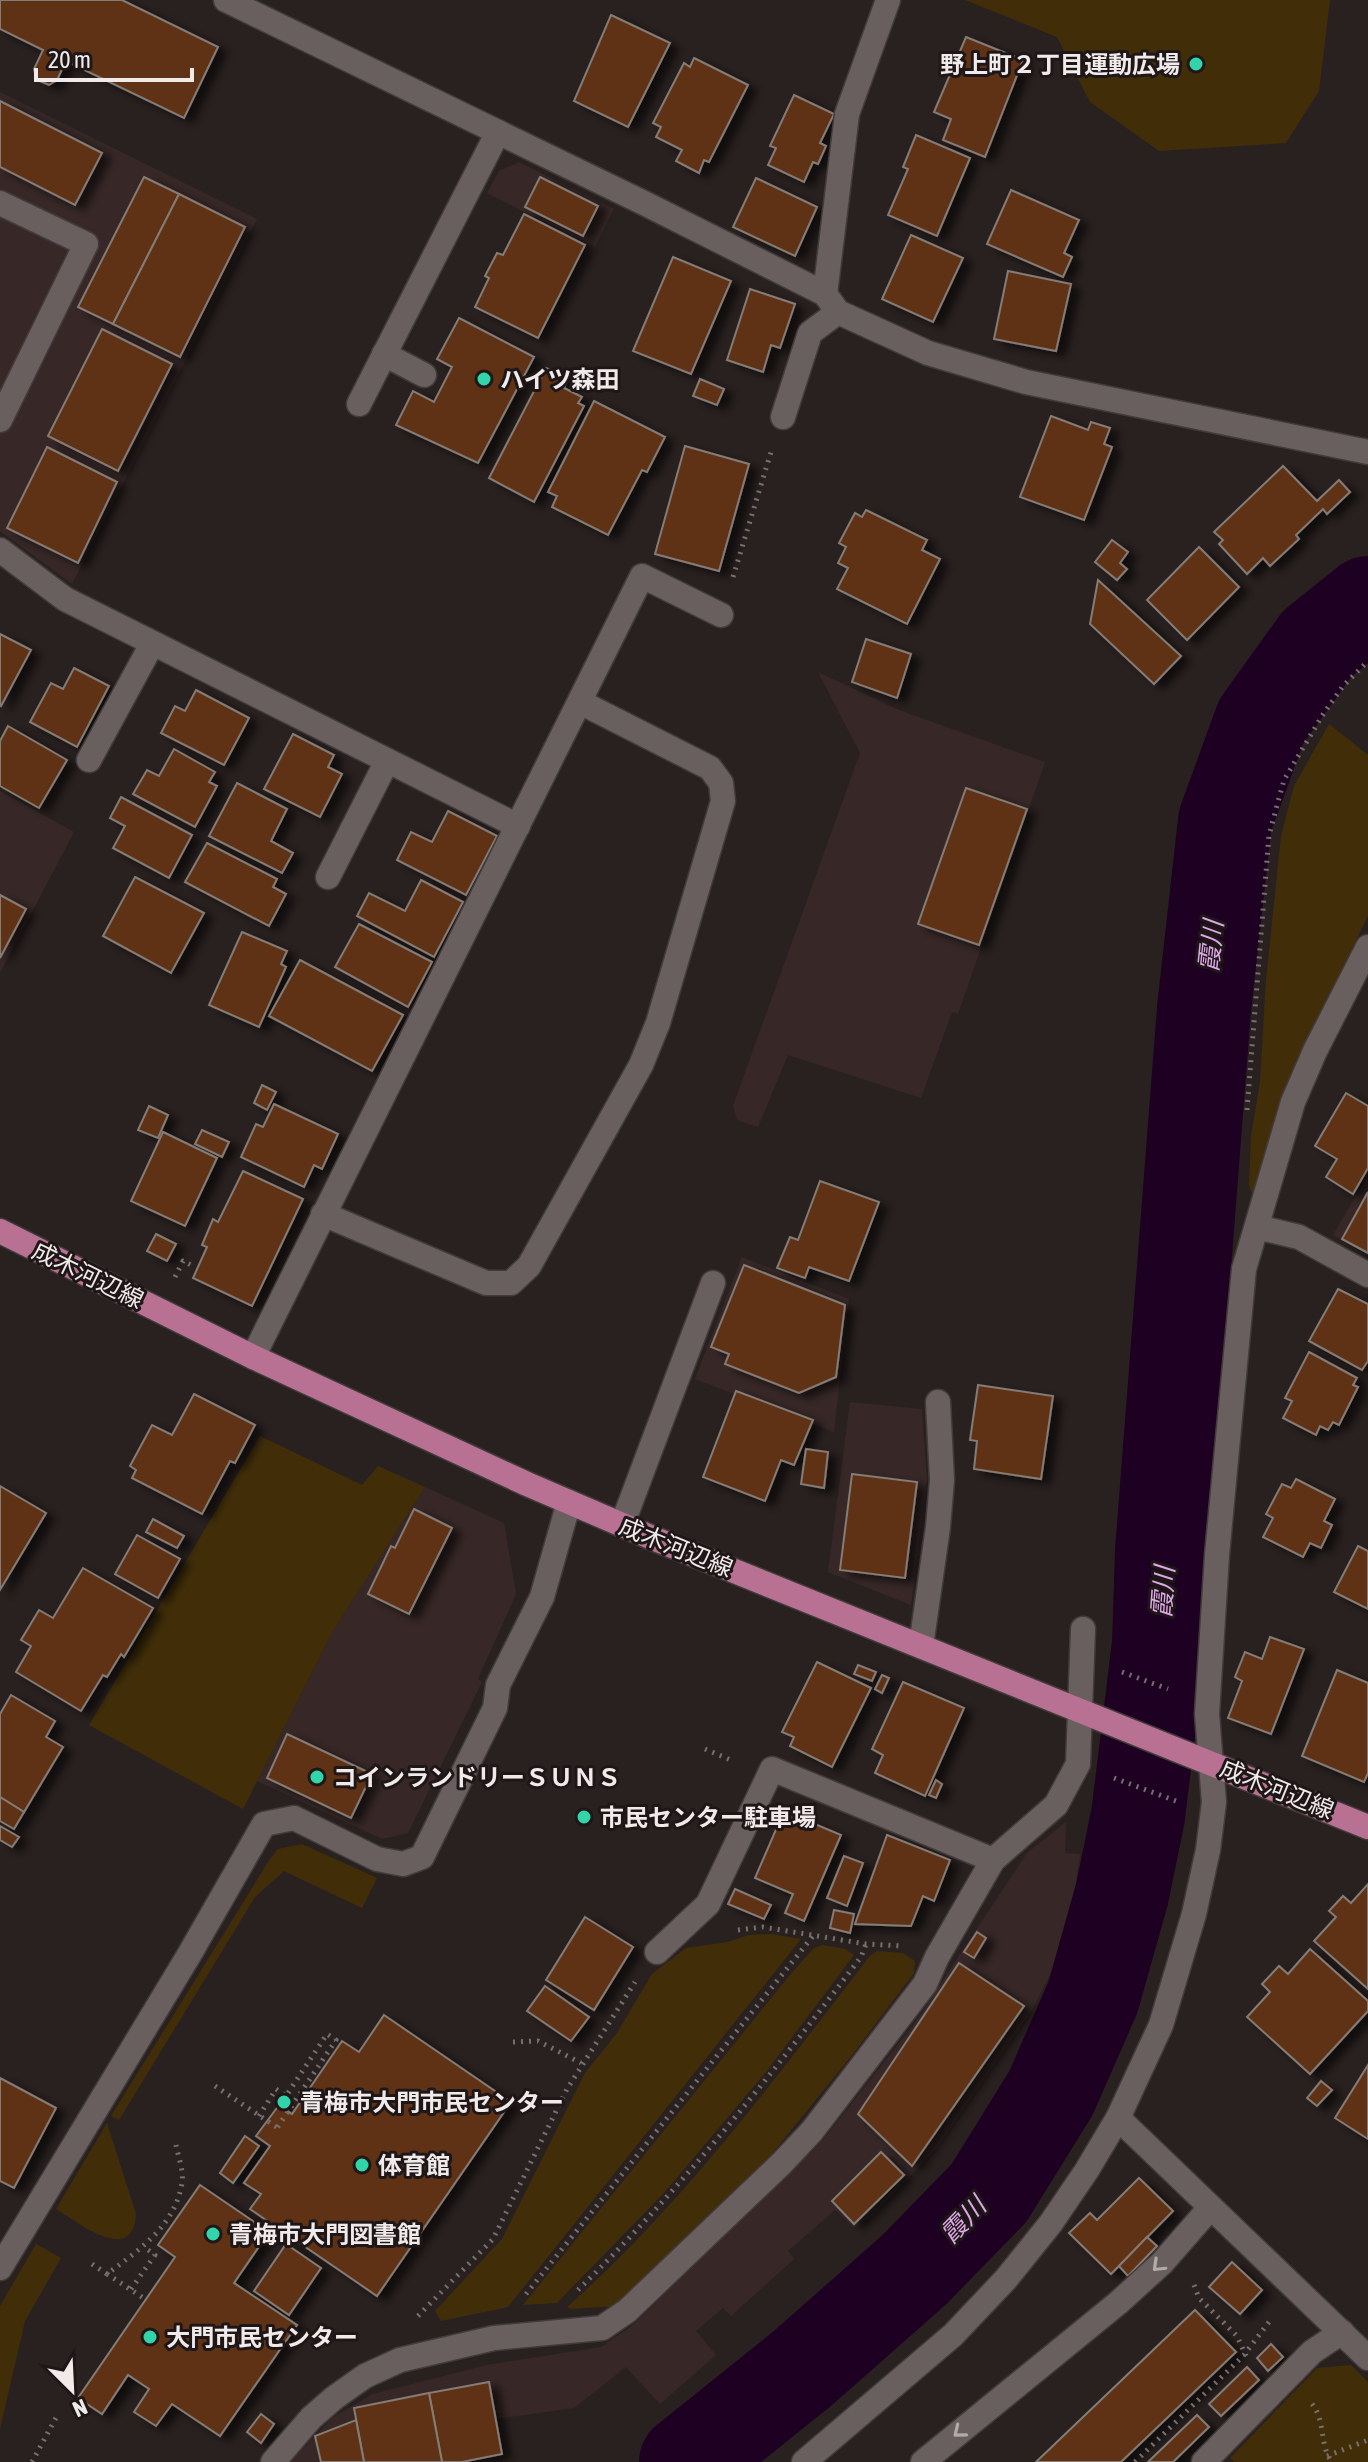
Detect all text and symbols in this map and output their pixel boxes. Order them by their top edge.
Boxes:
scale bar [36,32,192,82]
text: 20 m [48,46,91,73]
place label: 野上町２丁目運動広場 [940,51,1180,78]
marker: 野上町２丁目運動広場 [1187,55,1205,73]
place label: ハイツ森田 [500,366,620,393]
marker: ハイツ森田 [475,370,493,388]
water label: 霞川 [1193,916,1229,973]
street label: 成木河辺線 [28,1237,148,1313]
street label: 成木河辺線 [615,1512,737,1582]
water label: 霞川 [1146,1562,1180,1619]
street label: 成木河辺線 [1216,1754,1338,1824]
place label: コインランドリーＳＵＮＳ [333,1764,621,1791]
marker: コインランドリーＳＵＮＳ [308,1768,326,1786]
place label: 市民センター駐車場 [600,1804,816,1831]
marker: 市民センター駐車場 [575,1808,593,1826]
place label: 青梅市大門市民センター [300,2089,564,2116]
marker: 青梅市大門市民センター [275,2093,293,2111]
place label: 体育館 [378,2152,450,2179]
marker: 体育館 [353,2156,371,2174]
water label: 霞川 [934,2189,994,2249]
place label: 青梅市大門図書館 [229,2221,421,2248]
marker: 青梅市大門図書館 [204,2225,222,2243]
one-way arrow [1153,2257,1167,2271]
place label: 大門市民センター [166,2324,358,2351]
marker: 大門市民センター [141,2328,159,2346]
north arrow [32,2350,112,2430]
text: N [69,2394,91,2423]
one-way arrow [953,2422,968,2437]

